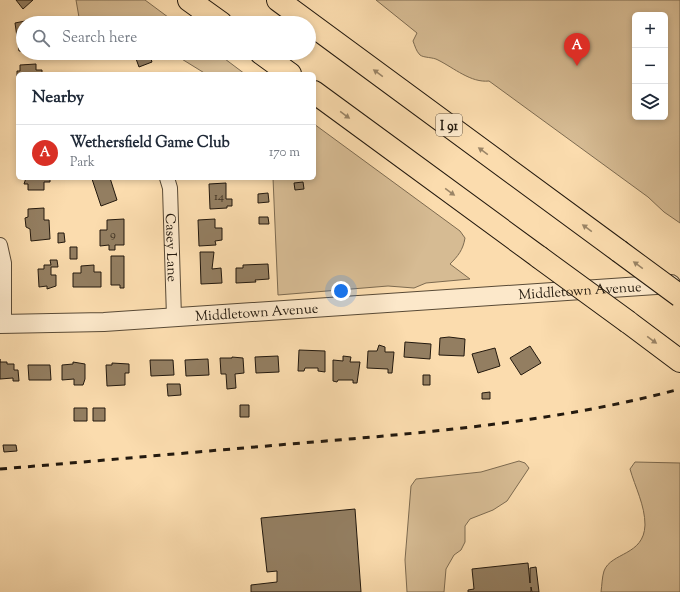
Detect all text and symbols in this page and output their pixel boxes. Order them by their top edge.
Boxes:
map controls [632,12,668,120]
button: + [632,12,668,48]
search box [16,16,316,60]
icon: search [30,27,52,49]
text: Search here [62,28,137,49]
pin: A [564,33,590,66]
button: − [632,48,668,84]
one-way arrow [373,70,383,78]
button: layers [632,84,668,120]
text: Nearby [32,86,84,110]
one-way arrow [340,111,351,119]
road number: I 91 [436,114,462,136]
text: Wethersfield Game Club [70,133,230,154]
text: A [40,144,50,162]
text: 170 m [269,144,300,162]
one-way arrow [477,146,488,155]
text: Park [70,154,95,172]
house number: 14 [214,188,224,206]
one-way arrow [445,188,456,196]
street label: Casey Lane [159,213,181,282]
one-way arrow [582,223,593,232]
house number: 9 [110,226,116,244]
one-way arrow [633,261,644,269]
street label: Middletown Avenue [518,278,642,306]
your location [331,281,351,301]
street label: Middletown Avenue [195,300,319,328]
one-way arrow [646,336,657,344]

